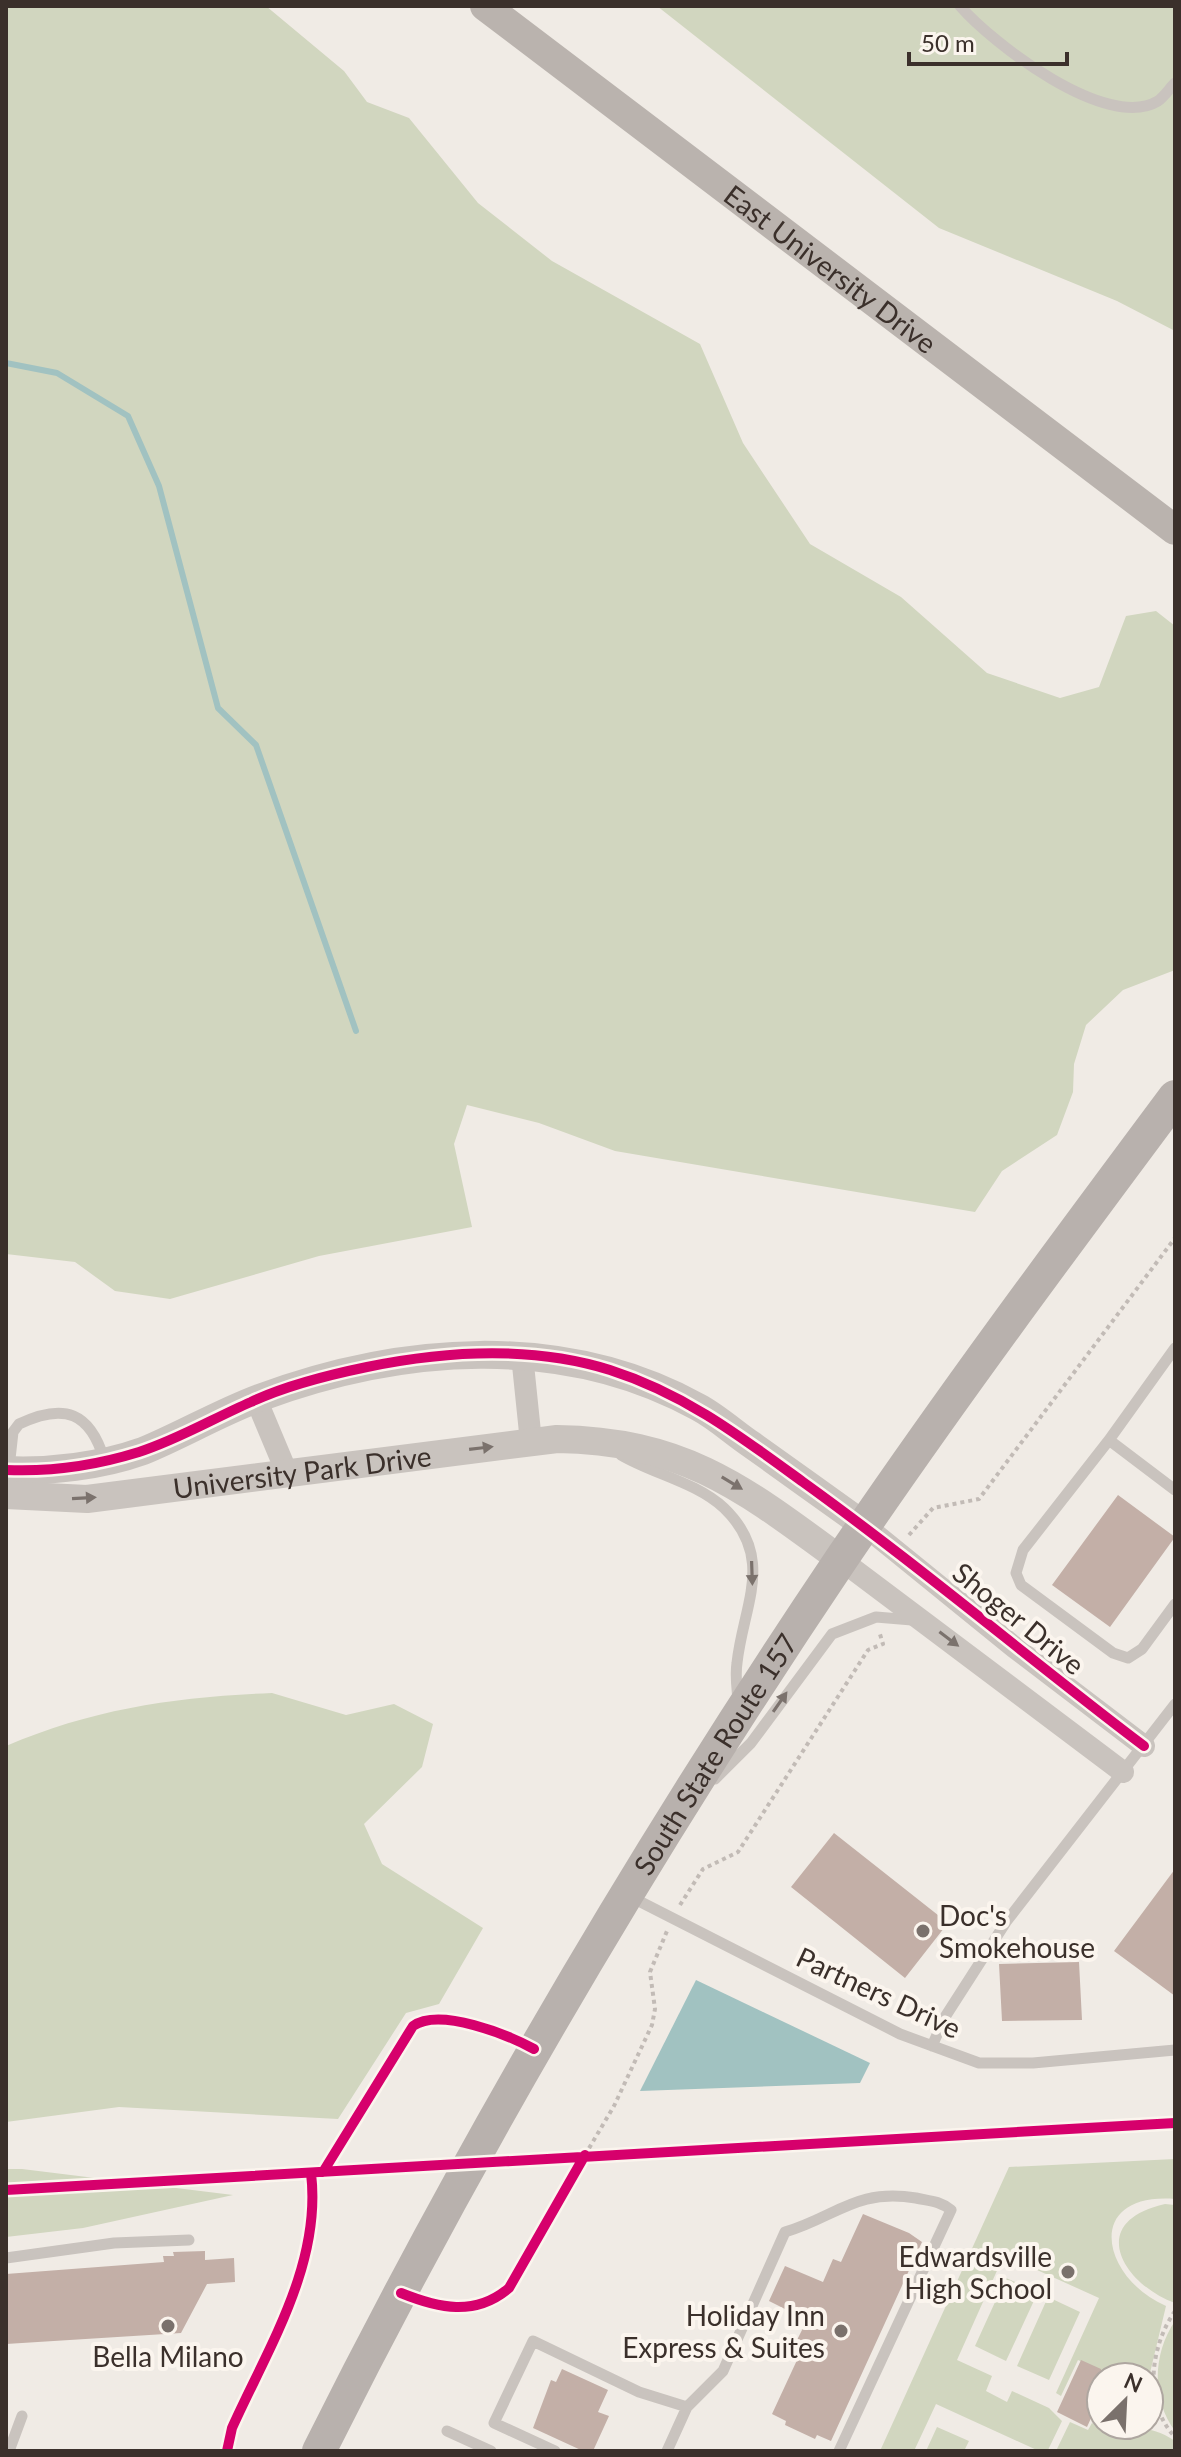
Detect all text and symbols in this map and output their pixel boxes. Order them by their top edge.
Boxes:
scale bar [909,16,1067,66]
text: 50 m [921,28,975,57]
street label: East University Drive [718,177,943,360]
street label: University Park Drive [171,1438,433,1505]
one-way arrow [469,1441,494,1454]
one-way arrow [721,1476,743,1490]
one-way arrow [72,1491,97,1504]
street label: Shoger Drive [947,1555,1091,1681]
one-way arrow [746,1561,759,1586]
street label: South State Route 157 [626,1627,804,1881]
one-way arrow [939,1631,959,1647]
one-way arrow [772,1691,787,1712]
place label: Doc's Smokehouse [939,1898,1095,1964]
marker: Doc's Smokehouse [914,1922,932,1940]
street label: Partners Drive [792,1939,966,2045]
place label: Edwardsville High School [899,2239,1052,2305]
marker: Edwardsville High School [1059,2263,1077,2281]
place label: Holiday Inn Express & Suites [622,2298,825,2364]
marker: Bella Milano [159,2317,177,2335]
marker: Holiday Inn Express & Suites [832,2322,850,2340]
place label: Bella Milano [92,2339,244,2373]
north arrow [1085,2361,1165,2441]
text: N [1120,2366,1147,2398]

